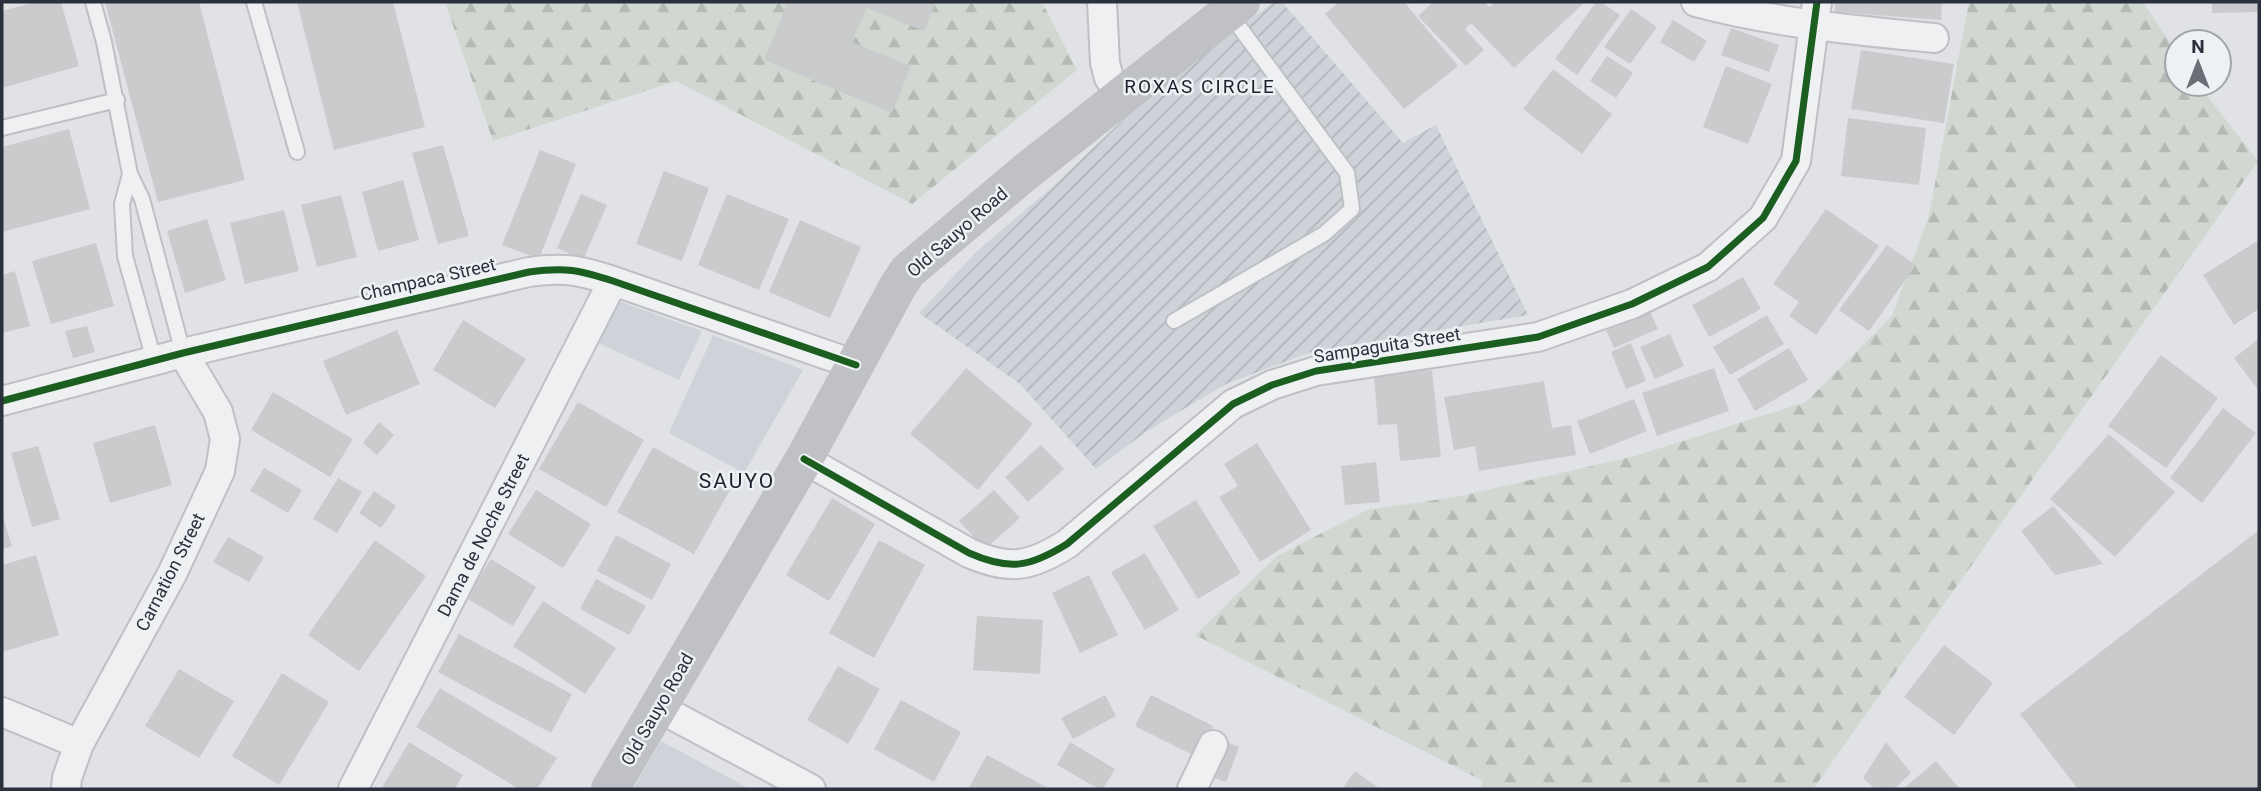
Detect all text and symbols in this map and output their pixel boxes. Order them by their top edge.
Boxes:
north arrow [2163,28,2233,98]
text: N [2191,35,2205,58]
district label: ROXAS CIRCLE [1124,75,1276,98]
street label: Old Sauyo Road [902,183,1012,281]
street label: Champaca Street [358,253,498,305]
street label: Sampaguita Street [1312,323,1462,367]
street label: Dama de Noche Street [433,450,533,620]
district label: SAUYO [699,469,775,493]
street label: Carnation Street [131,509,209,635]
street label: Old Sauyo Road [616,649,698,769]

